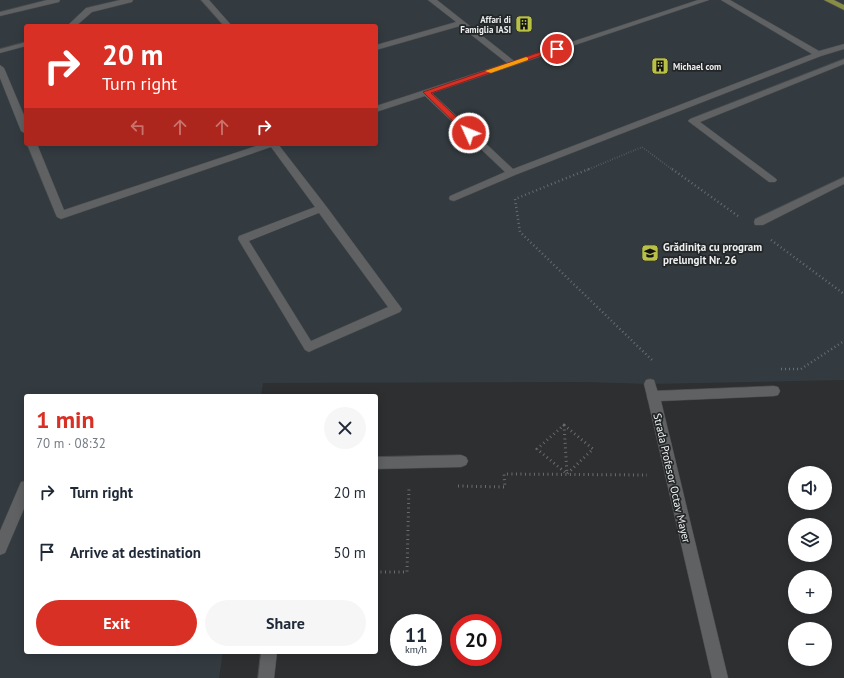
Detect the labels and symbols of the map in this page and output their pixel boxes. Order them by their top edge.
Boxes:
place label: Affari di Famiglia IASI [460,14,511,35]
building icon: Affari di Famiglia IASI [514,14,534,34]
pin [540,32,574,66]
building icon: Michael com [650,56,670,76]
place label: Michael com [673,61,721,72]
position arrow [448,112,490,154]
place label: Grădinița cu program prelungit Nr. 26 [663,240,762,267]
school or university icon: Grădinița cu program prelungit Nr. 26 [640,243,660,263]
street label: Strada Profesor Octav Mayer [650,412,694,544]
speed limit sign: 20 [450,614,502,666]

